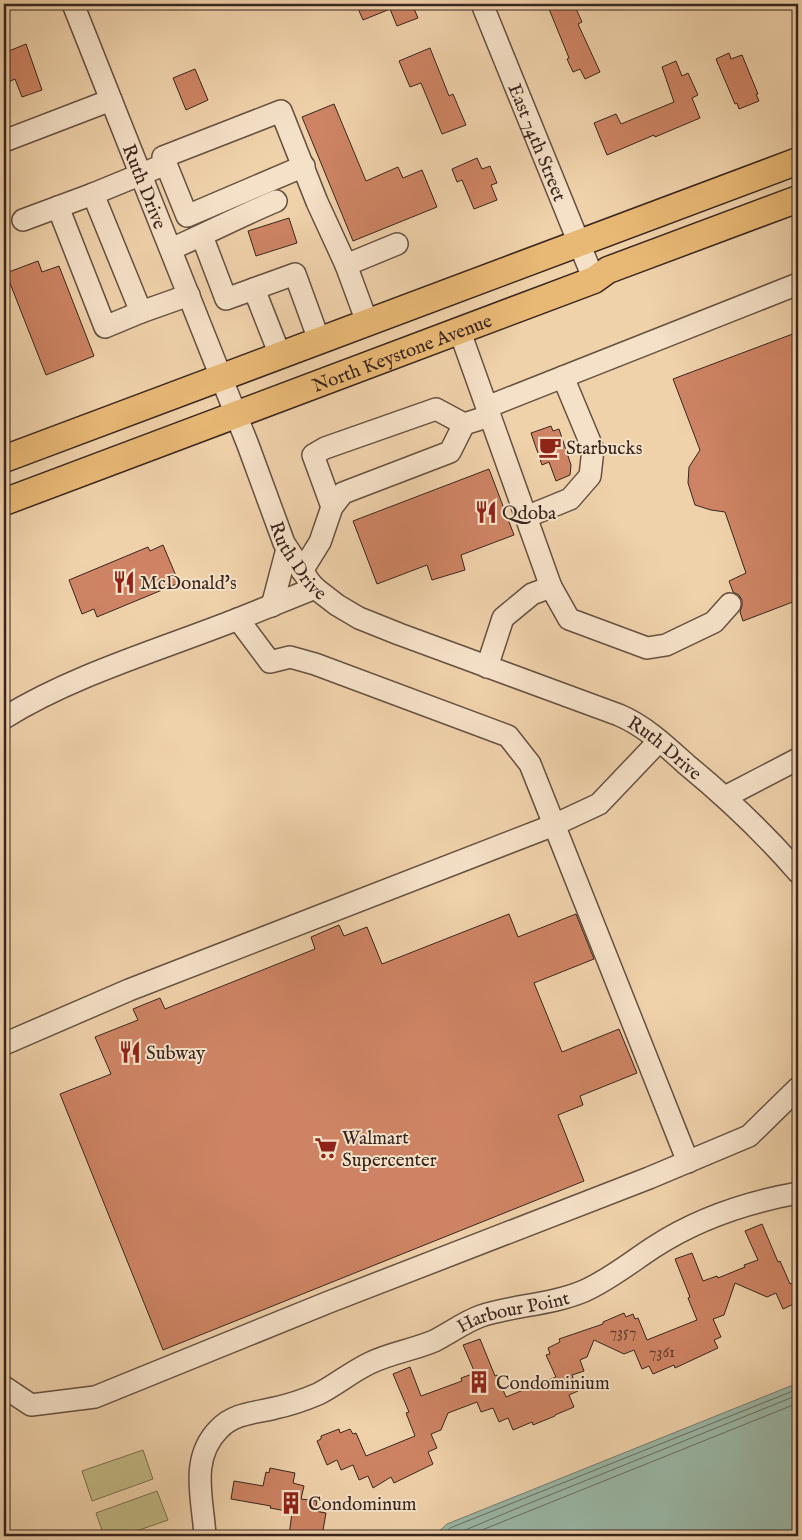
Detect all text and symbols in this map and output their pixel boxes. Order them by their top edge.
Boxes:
street label: East 74th Street [502,80,571,206]
street label: Ruth Drive [116,141,171,233]
street label: North Keystone Avenue [309,309,496,399]
cafe icon: Starbucks [537,434,563,460]
place label: Starbucks [566,437,642,461]
restaurant icon: Qdoba [473,499,499,525]
place label: Qdoba [502,502,557,526]
street label: Ruth Drive [263,518,331,607]
restaurant icon: McDonald's [111,569,137,595]
place label: McDonald's [140,572,237,596]
street label: Ruth Drive [623,711,706,786]
restaurant icon: Subway [117,1039,143,1065]
place label: Subway [146,1042,206,1066]
place label: Walmart Supercenter [342,1127,437,1173]
supermarket icon: Walmart Supercenter [313,1135,339,1161]
street label: Harbour Point [453,1287,573,1339]
house number: 7357 [610,1323,636,1343]
house number: 7361 [649,1343,675,1363]
building icon: Condominium [466,1369,492,1395]
place label: Condominium [496,1372,610,1396]
building icon: Condominum [278,1490,304,1516]
place label: Condominum [308,1493,417,1517]

